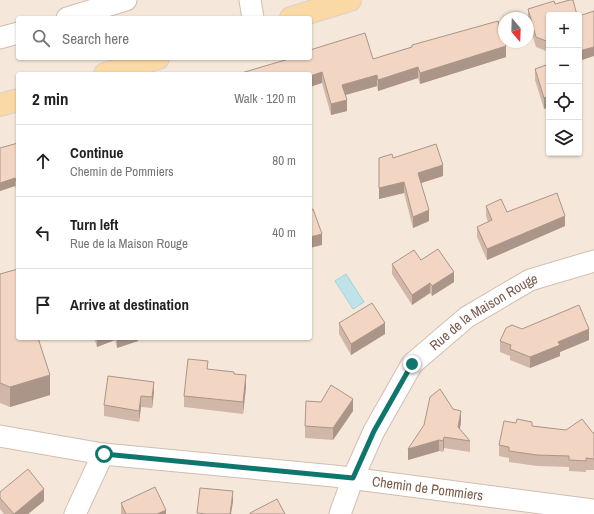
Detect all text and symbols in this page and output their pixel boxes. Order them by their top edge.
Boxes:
north arrow [498,12,534,48]
map controls [546,12,582,156]
button: + [546,12,582,48]
search box [16,16,312,60]
icon: search [30,27,52,49]
text: Search here [62,28,129,49]
button: − [546,48,582,84]
button: locate [546,84,582,120]
text: 2 min [32,87,68,110]
text: Walk · 120 m [234,90,296,107]
button: layers [546,120,582,156]
text: Continue [70,142,123,163]
icon: ahead [32,150,54,172]
text: 80 m [272,152,296,169]
text: Chemin de Pommiers [70,163,174,180]
text: Turn left [70,214,118,235]
icon: left [32,222,54,244]
text: 40 m [272,224,296,241]
text: Rue de la Maison Rouge [70,235,188,252]
street label: Rue de la Maison Rouge [426,269,540,354]
icon: arrive [32,294,54,316]
text: Arrive at destination [70,294,189,315]
route end [403,355,421,373]
route start [95,445,113,463]
street label: Chemin de Pommiers [371,472,484,504]

